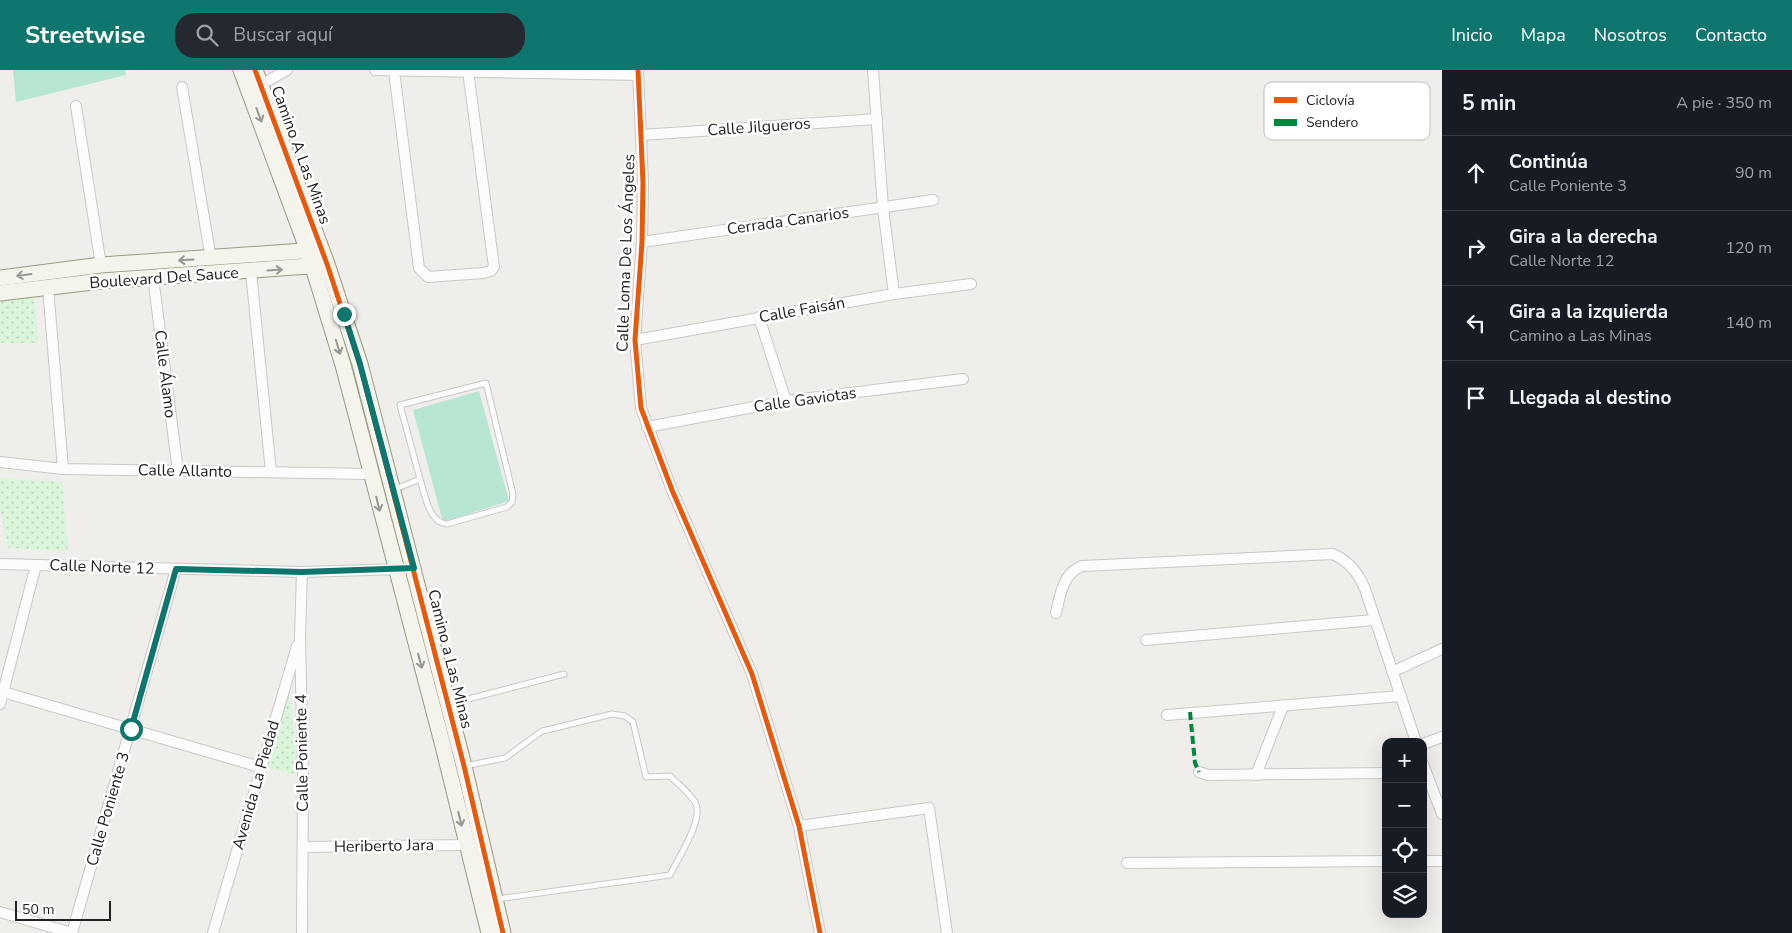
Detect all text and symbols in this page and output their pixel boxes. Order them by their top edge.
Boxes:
search box [175,13,525,58]
text: Streetwise [25,19,145,51]
icon: search [193,21,221,49]
text: Buscar aquí [233,22,333,48]
text: Inicio [1451,23,1493,47]
text: Mapa [1521,23,1566,47]
text: Nosotros [1594,23,1667,47]
text: Contacto [1695,23,1767,47]
legend [1264,82,1430,140]
street label: Camino A Las Minas [266,83,336,227]
text: 5 min [1462,89,1516,117]
text: Ciclovía [1306,91,1355,110]
text: A pie · 350 m [1676,92,1772,114]
one-way arrow [255,107,264,122]
street label: Calle Jilgueros [707,112,811,142]
text: Sendero [1306,113,1359,132]
text: Continúa [1509,149,1588,175]
street label: Calle Loma De Los Ángeles [612,154,640,352]
icon: ahead [1462,159,1490,187]
text: 90 m [1735,162,1772,184]
text: Calle Poniente 3 [1509,175,1627,197]
street label: Cerrada Canarios [726,202,850,240]
text: Gira a la derecha [1509,224,1658,250]
icon: right [1462,234,1490,262]
text: 120 m [1725,237,1772,259]
text: Calle Norte 12 [1509,250,1614,272]
one-way arrow [178,255,194,264]
street label: Boulevard Del Sauce [89,262,239,294]
one-way arrow [267,265,283,274]
one-way arrow [16,270,32,280]
street label: Calle Faisán [757,292,847,328]
text: Gira a la izquierda [1509,299,1668,325]
route end [333,303,356,326]
icon: left [1462,309,1490,337]
text: 140 m [1725,312,1772,334]
text: Camino a Las Minas [1509,325,1652,347]
street label: Calle Álamo [149,329,181,419]
one-way arrow [333,338,343,354]
street label: Calle Gaviotas [752,382,858,418]
icon: arrive [1462,384,1490,412]
text: Llegada al destino [1509,385,1671,411]
street label: Calle Allanto [138,459,232,483]
one-way arrow [374,496,384,512]
street label: Calle Norte 12 [49,554,155,580]
street label: Camino a Las Minas [422,587,478,731]
one-way arrow [416,653,425,669]
street label: Calle Poniente 4 [290,694,314,812]
route start [120,718,143,741]
street label: Avenida La Piedad [227,718,285,852]
map controls [1382,738,1427,918]
button: + [1382,738,1427,783]
street label: Calle Poniente 3 [81,749,135,869]
button: − [1382,783,1427,828]
one-way arrow [456,810,465,826]
button: locate [1382,828,1427,873]
street label: Heriberto Jara [334,834,434,858]
button: layers [1382,873,1427,918]
scale bar [15,898,111,921]
text: 50 m [22,900,54,919]

